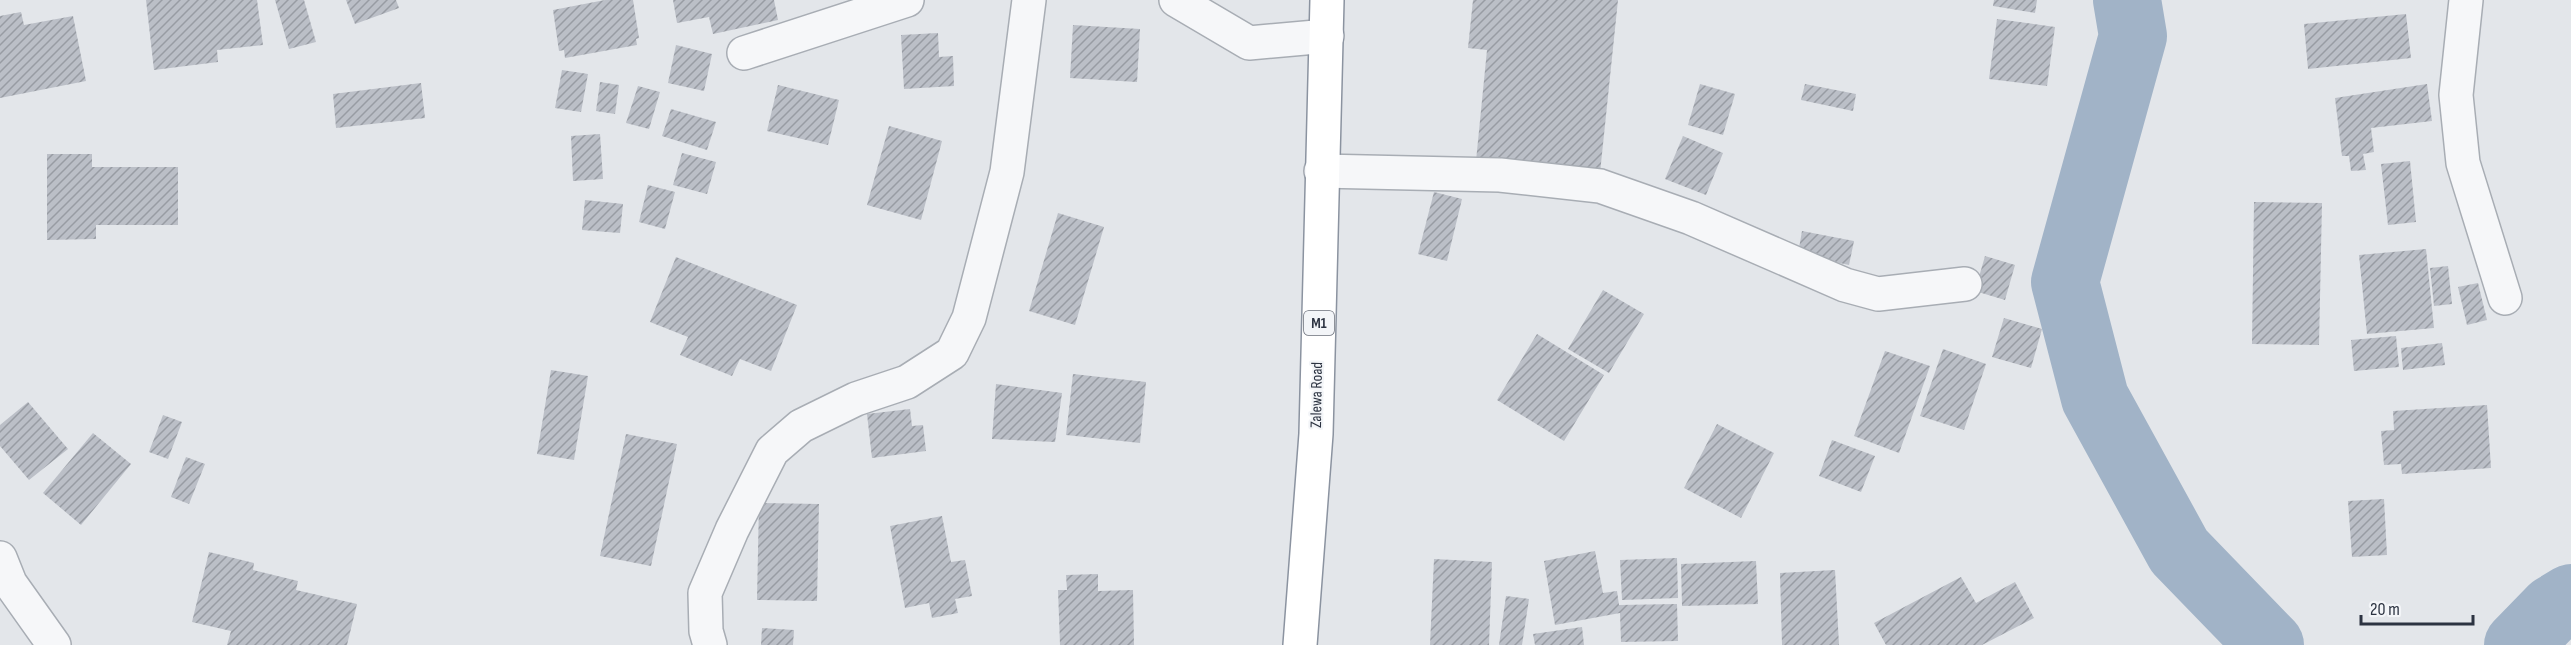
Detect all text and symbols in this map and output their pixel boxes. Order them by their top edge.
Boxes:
road number: M1 [1304,311,1334,335]
street label: Zalewa Road [1307,362,1327,428]
scale bar [2361,588,2474,626]
text: 20 m [2370,599,2400,620]

